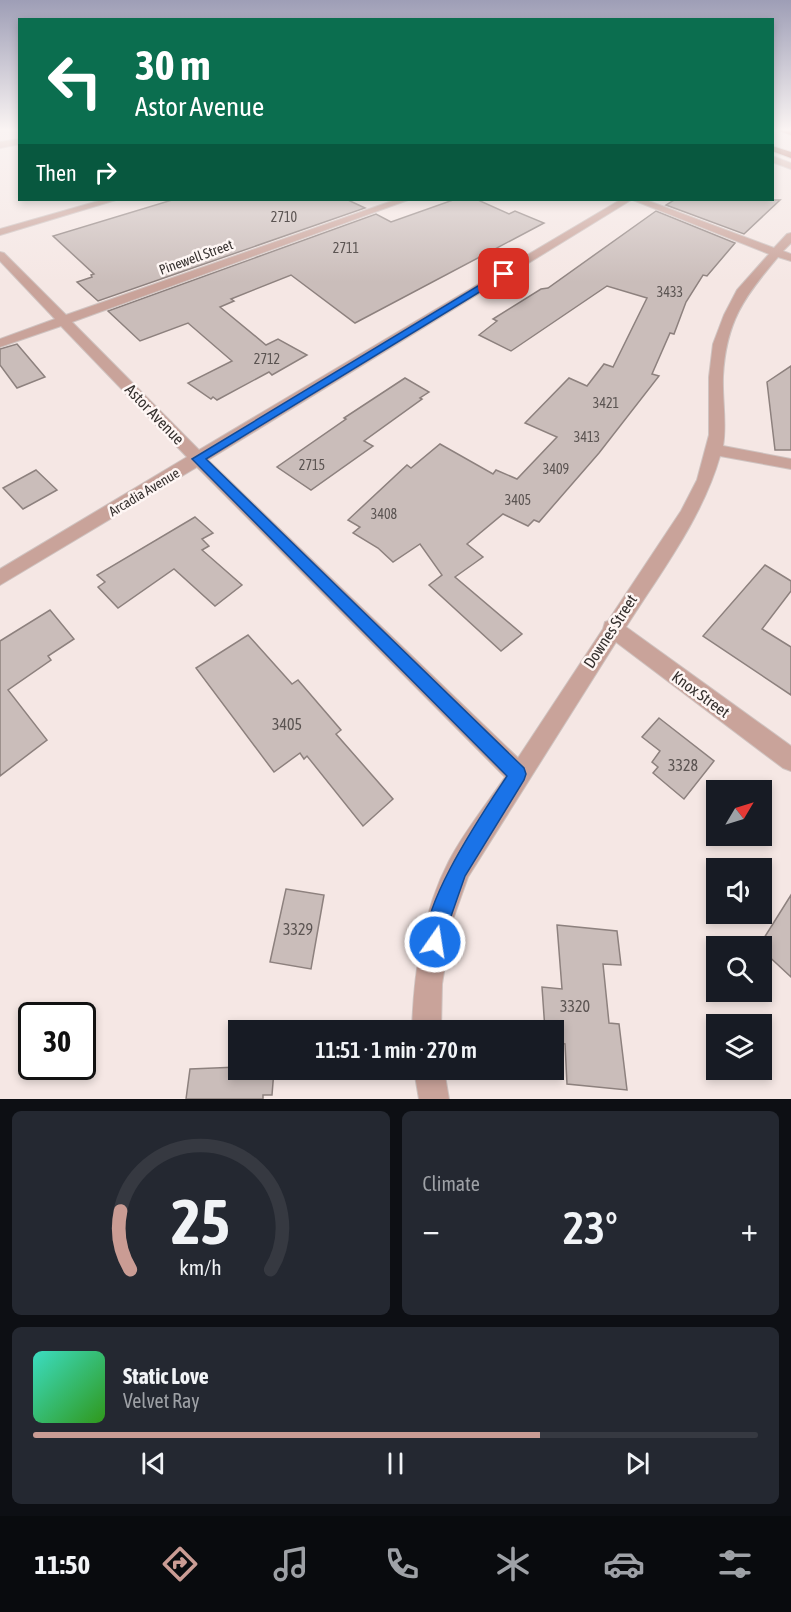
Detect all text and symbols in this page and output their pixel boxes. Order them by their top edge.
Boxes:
text: 30 m [135,41,210,89]
icon: left [36,42,114,120]
text: Astor Avenue [135,91,264,122]
icon: right [89,156,122,189]
text: Then [36,160,77,186]
house number: 2710 [271,209,298,225]
street label: Pinewell Street [157,236,235,278]
house number: 2711 [333,240,359,256]
pin [478,248,529,299]
icon: arrive [487,257,520,290]
house number: 3433 [657,284,683,300]
house number: 2712 [254,351,280,367]
street label: Astor Avenue [122,380,188,448]
house number: 3421 [593,395,619,411]
house number: 3413 [574,429,600,445]
house number: 2715 [299,457,325,473]
house number: 3409 [543,461,569,477]
street label: Arcadia Avenue [106,465,182,519]
house number: 3405 [505,492,531,508]
house number: 3408 [371,506,398,522]
street label: Downes Street [580,591,641,671]
street label: Knox Street [669,667,734,721]
house number: 3405 [272,715,302,733]
house number: 3328 [668,756,698,774]
north arrow [706,780,772,846]
map controls [706,780,772,1080]
button: sound [706,858,772,924]
position arrow [403,910,467,974]
house number: 3329 [283,920,313,938]
button: search [706,936,772,1002]
house number: 3320 [560,997,590,1015]
speed limit sign: 30 [18,1002,96,1080]
button: layers [706,1014,772,1080]
text: 11:51 · 1 min · 270 m [315,1037,477,1063]
text: Climate [423,1172,480,1195]
text: 25 [171,1186,230,1257]
text: 23° [563,1202,618,1254]
text: − [423,1210,440,1248]
text: + [741,1210,758,1248]
text: km/h [179,1255,222,1280]
text: Static Love [123,1363,209,1389]
text: Velvet Ray [123,1389,200,1412]
icon: previous [137,1447,170,1480]
icon: pause [379,1447,412,1480]
icon: next [621,1447,654,1480]
icon: directions [159,1543,201,1585]
icon: music [270,1543,312,1585]
icon: phone [381,1543,423,1585]
icon: climate [492,1543,534,1585]
icon: car [603,1543,645,1585]
icon: filters [714,1543,756,1585]
text: 11:50 [35,1549,90,1580]

